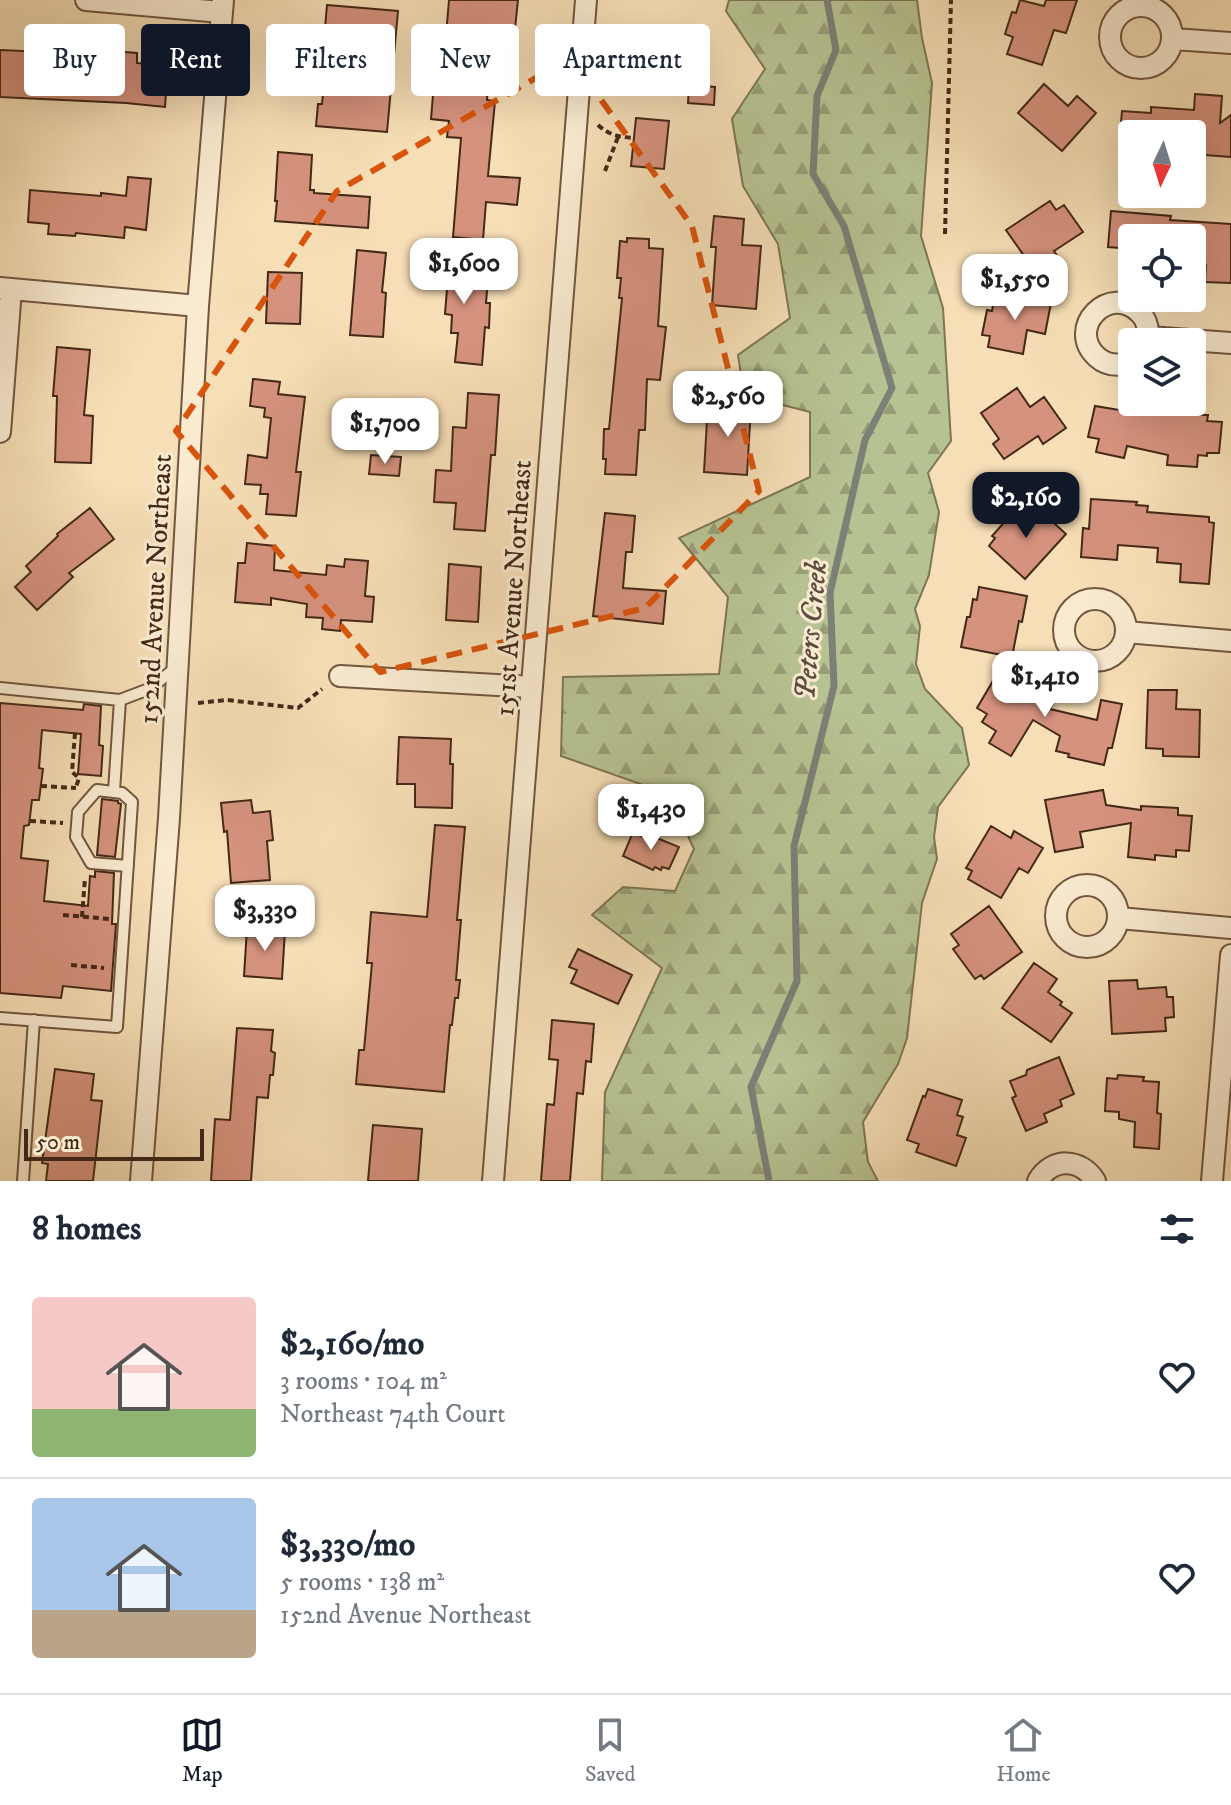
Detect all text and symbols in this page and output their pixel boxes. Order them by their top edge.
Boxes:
chip: Buy [24,24,125,96]
chip: Rent [141,24,250,96]
chip: Filters [266,24,395,96]
chip: New [411,24,519,96]
chip: Apartment [535,24,710,96]
north arrow [1118,120,1206,208]
map controls [1118,120,1206,416]
button: locate [1118,224,1206,312]
pin: $1,600 [399,238,529,306]
text: $1,600 [428,247,500,280]
pin: $1,550 [950,254,1080,322]
text: $1,550 [980,263,1050,296]
button: layers [1118,328,1206,416]
pin: $2,560 [663,371,793,439]
text: $2,560 [691,380,765,413]
pin: $1,700 [320,398,450,466]
text: $1,700 [350,407,420,440]
street label: 152nd Avenue Northeast [131,453,180,725]
street label: 151st Avenue Northeast [487,459,540,718]
pin: $2,160 [961,472,1091,540]
text: $2,160 [990,481,1062,514]
water label: Peters Creek [787,558,836,701]
pin: $1,410 [980,651,1110,719]
text: $1,410 [1010,660,1080,693]
pin: $1,430 [586,784,716,852]
text: $1,430 [616,793,686,826]
pin: $3,330 [200,885,330,953]
text: $3,330 [233,894,297,927]
scale bar [24,1125,204,1161]
text: 50 m [36,1129,80,1156]
icon: filters [1155,1207,1199,1251]
text: 8 homes [32,1208,141,1250]
text: $2,160/mo [280,1323,424,1365]
icon: home [96,1329,192,1425]
icon: heart [1155,1355,1199,1399]
text: 3 rooms · 104 m² [280,1365,447,1398]
text: Northeast 74th Court [280,1398,506,1431]
text: $3,330/mo [280,1524,415,1566]
icon: home [96,1530,192,1626]
icon: heart [1155,1556,1199,1600]
text: 5 rooms · 138 m² [280,1566,444,1599]
text: 152nd Avenue Northeast [280,1599,531,1632]
tab: Map [180,1713,224,1788]
tab: Saved [585,1713,636,1788]
tab: Home [996,1713,1051,1788]

